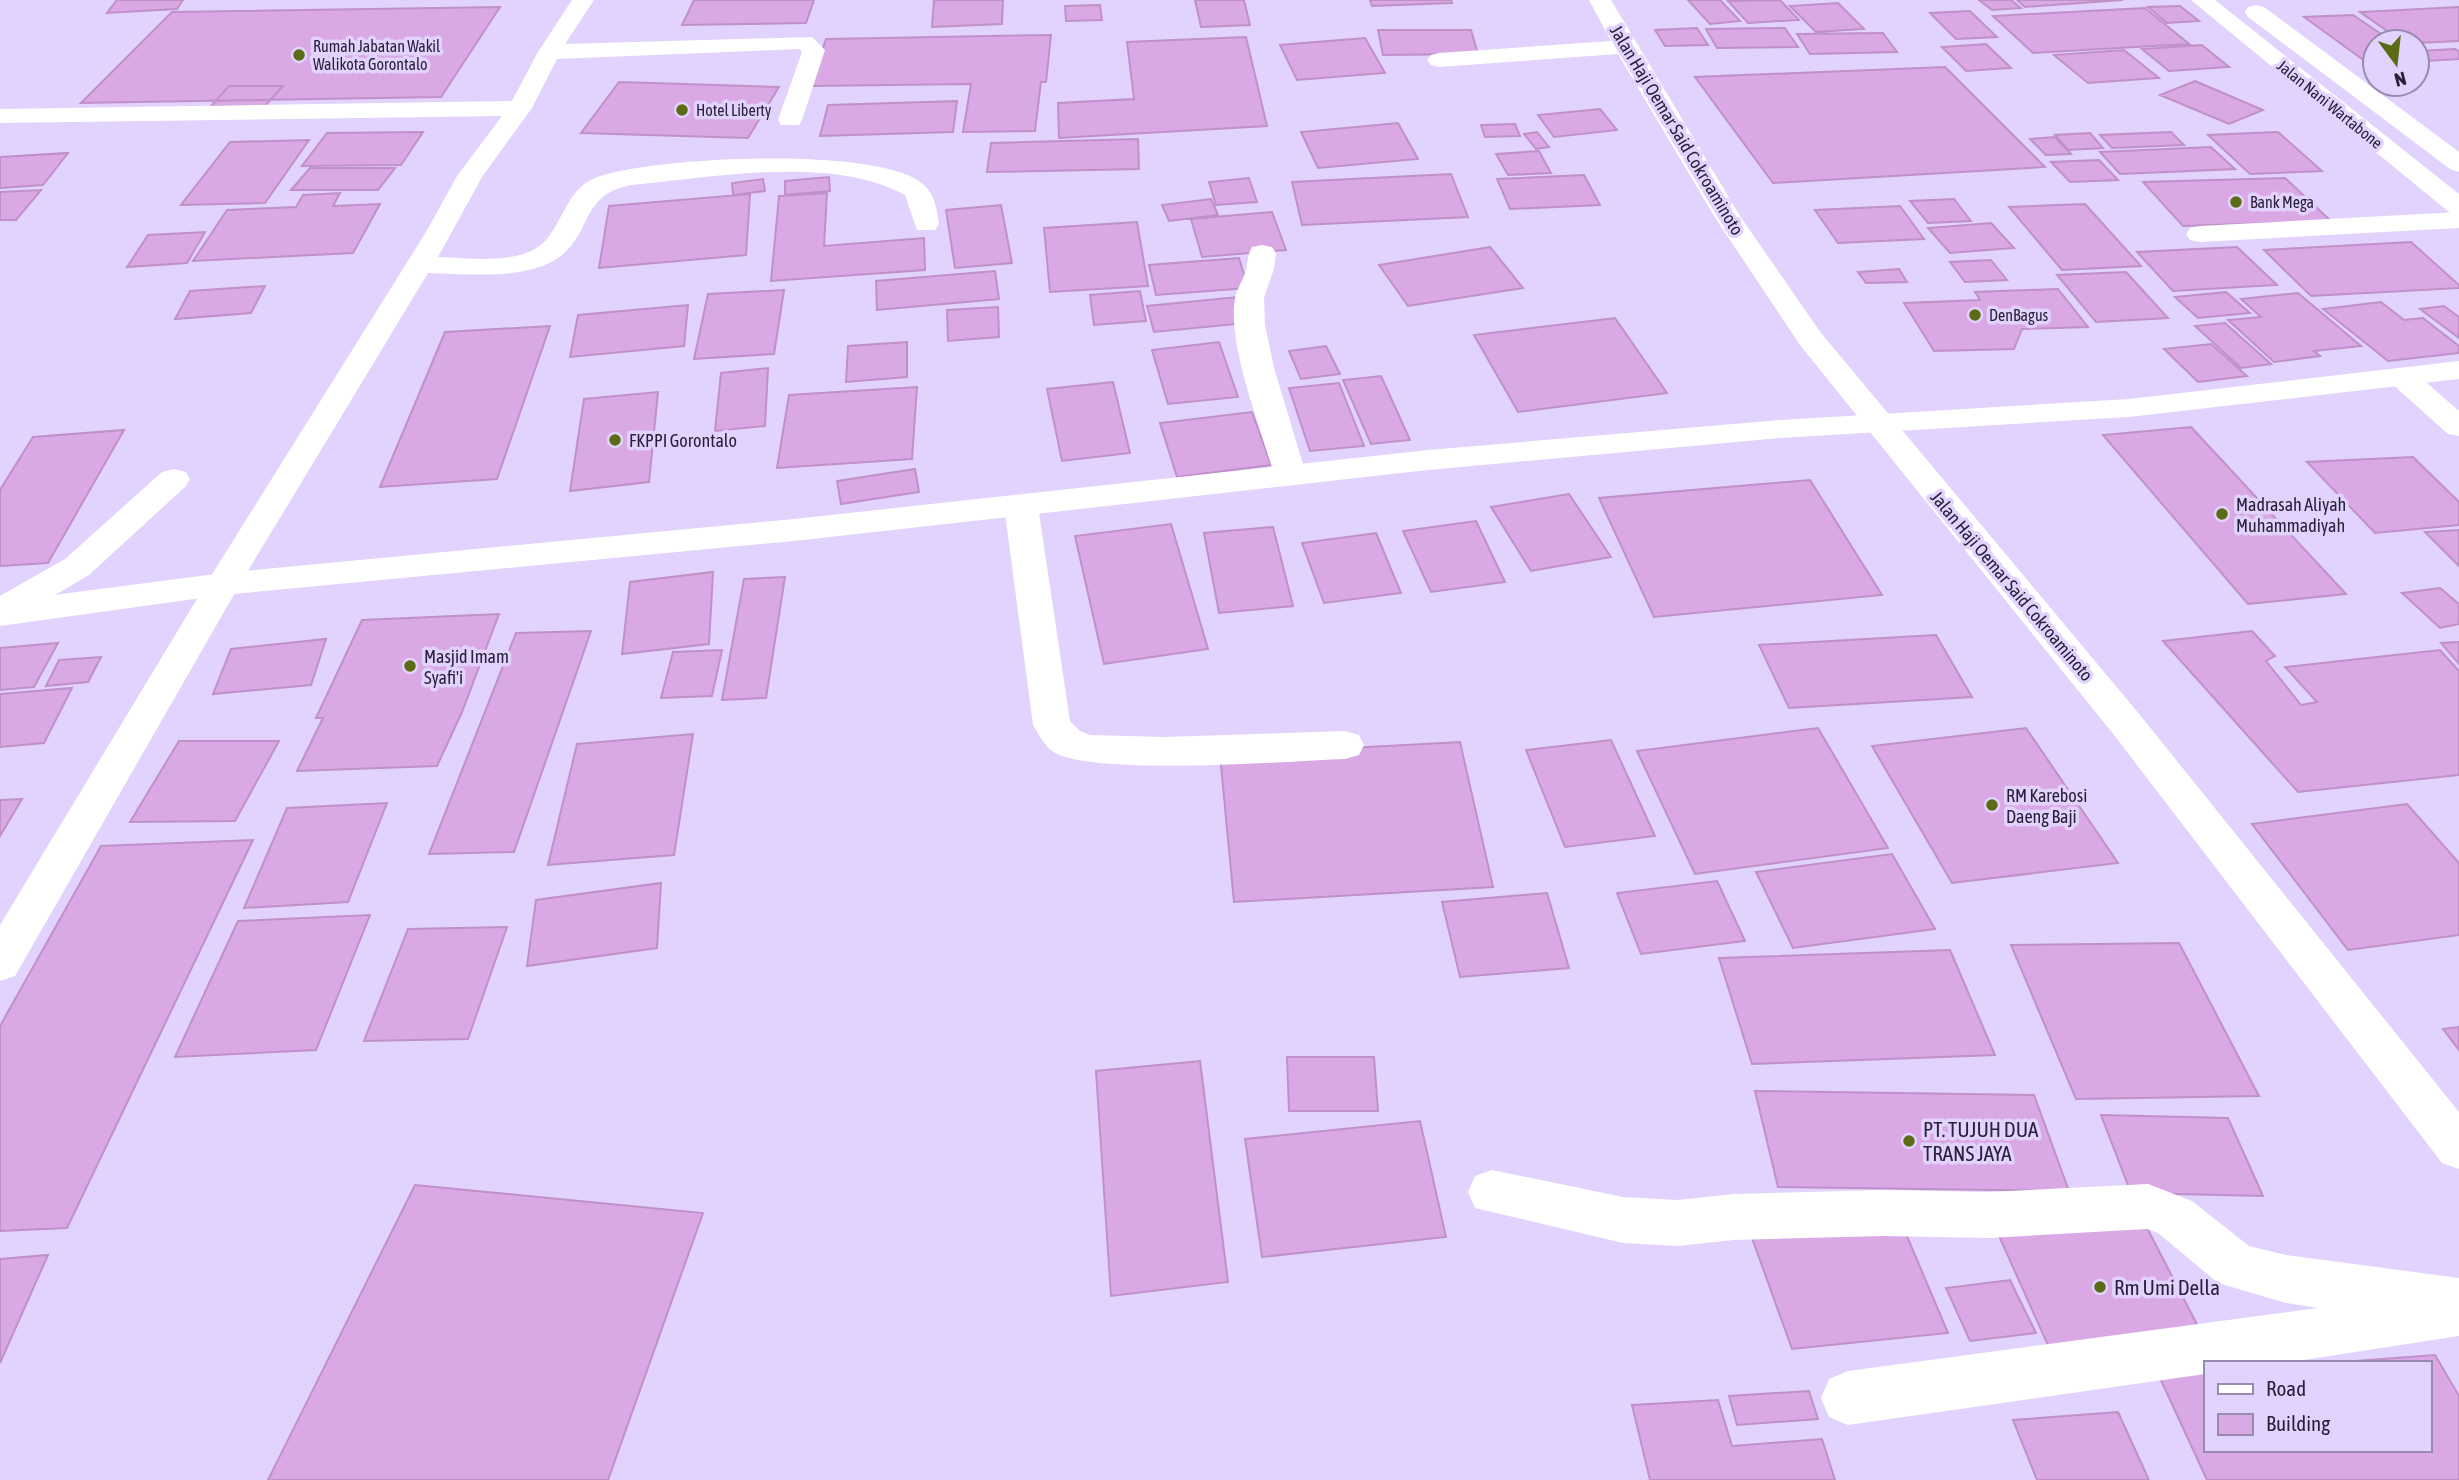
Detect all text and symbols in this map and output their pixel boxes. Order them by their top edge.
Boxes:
street label: Jalan Haji Oemar Said Cokroaminoto [1606,21,1748,239]
north arrow [2361,28,2431,98]
place label: Rumah Jabatan Wakil Walikota Gorontalo [313,37,441,73]
marker: Rumah Jabatan Wakil Walikota Gorontalo [291,47,307,63]
street label: Jalan Nani Wartabone [2274,56,2386,152]
text: N [2392,67,2409,91]
place label: Hotel Liberty [696,101,772,120]
marker: Hotel Liberty [674,102,690,118]
place label: Bank Mega [2250,193,2314,212]
marker: Bank Mega [2228,194,2244,210]
place label: DenBagus [1989,306,2049,325]
marker: DenBagus [1967,307,1983,323]
place label: FKPPI Gorontalo [629,430,737,451]
marker: FKPPI Gorontalo [607,432,623,448]
street label: Jalan Haji Oemar Said Cokroaminoto [1926,487,2098,685]
place label: Madrasah Aliyah Muhammadiyah [2236,494,2346,536]
marker: Madrasah Aliyah Muhammadiyah [2214,506,2230,522]
place label: Masjid Imam Syafi'i [424,646,509,688]
marker: Masjid Imam Syafi'i [402,658,418,674]
place label: RM Karebosi Daeng Baji [2006,785,2087,827]
marker: RM Karebosi Daeng Baji [1984,797,2000,813]
place label: PT. TUJUH DUA TRANS JAYA [1923,1117,2039,1165]
marker: PT. TUJUH DUA TRANS JAYA [1901,1133,1917,1149]
place label: Rm Umi Della [2114,1275,2220,1299]
marker: Rm Umi Della [2092,1279,2108,1295]
legend [2204,1361,2431,1452]
text: Road [2266,1376,2306,1400]
text: Building [2266,1411,2330,1435]

